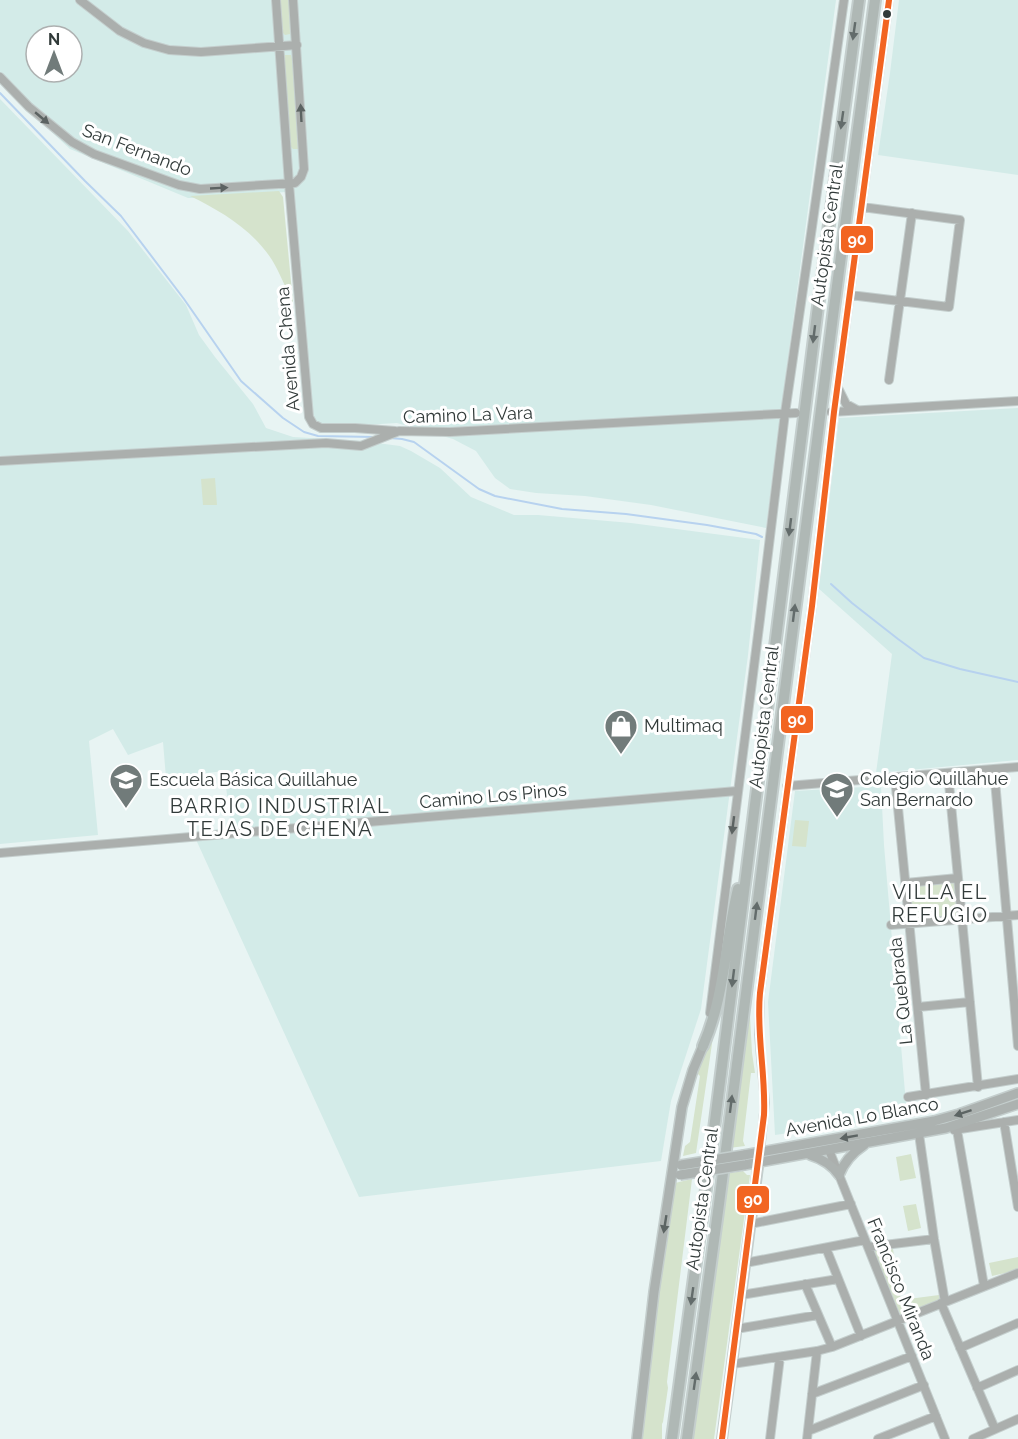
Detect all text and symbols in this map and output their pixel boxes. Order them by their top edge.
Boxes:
unlabelled marker [881,8,893,20]
one-way arrow [850,21,859,40]
north arrow [24,24,84,84]
text: N [48,30,60,49]
one-way arrow [296,104,305,123]
one-way arrow [838,110,847,129]
one-way arrow [34,111,50,124]
street label: San Fernando [80,119,195,180]
street label: Autopista Central [806,162,847,308]
one-way arrow [210,183,229,192]
line badge: 90 [840,225,874,254]
text: 90 [847,230,867,249]
street label: Avenida Chena [272,286,303,412]
one-way arrow [810,324,819,343]
street label: Camino La Vara [403,402,533,427]
one-way arrow [785,518,794,537]
one-way arrow [790,604,799,623]
street label: Autopista Central [744,644,783,790]
line badge: 90 [780,705,814,734]
shop icon: Multimaq [603,708,639,755]
text: 90 [787,710,807,729]
place label: Multimaq [644,715,723,736]
school or university icon: Escuela Básica Quillahue [108,762,144,809]
place label: Colegio Quillahue San Bernardo [860,768,1009,810]
place label: Escuela Básica Quillahue [149,769,358,790]
school or university icon: Colegio Quillahue San Bernardo [819,771,855,818]
street label: Camino Los Pinos [418,779,568,812]
district label: BARRIO INDUSTRIAL TEJAS DE CHENA [170,794,390,841]
one-way arrow [729,816,738,835]
district label: VILLA EL REFUGIO [892,880,988,927]
one-way arrow [752,901,761,920]
street label: La Quebrada [884,936,917,1046]
one-way arrow [728,968,738,987]
street label: Avenida Lo Blanco [784,1093,940,1140]
one-way arrow [727,1095,736,1114]
one-way arrow [954,1109,972,1118]
street label: Autopista Central [681,1126,722,1272]
one-way arrow [840,1132,859,1141]
line badge: 90 [736,1185,770,1214]
text: 90 [743,1190,763,1209]
one-way arrow [660,1214,669,1233]
street label: Francisco Miranda [863,1215,940,1363]
one-way arrow [687,1287,696,1306]
one-way arrow [690,1371,699,1390]

